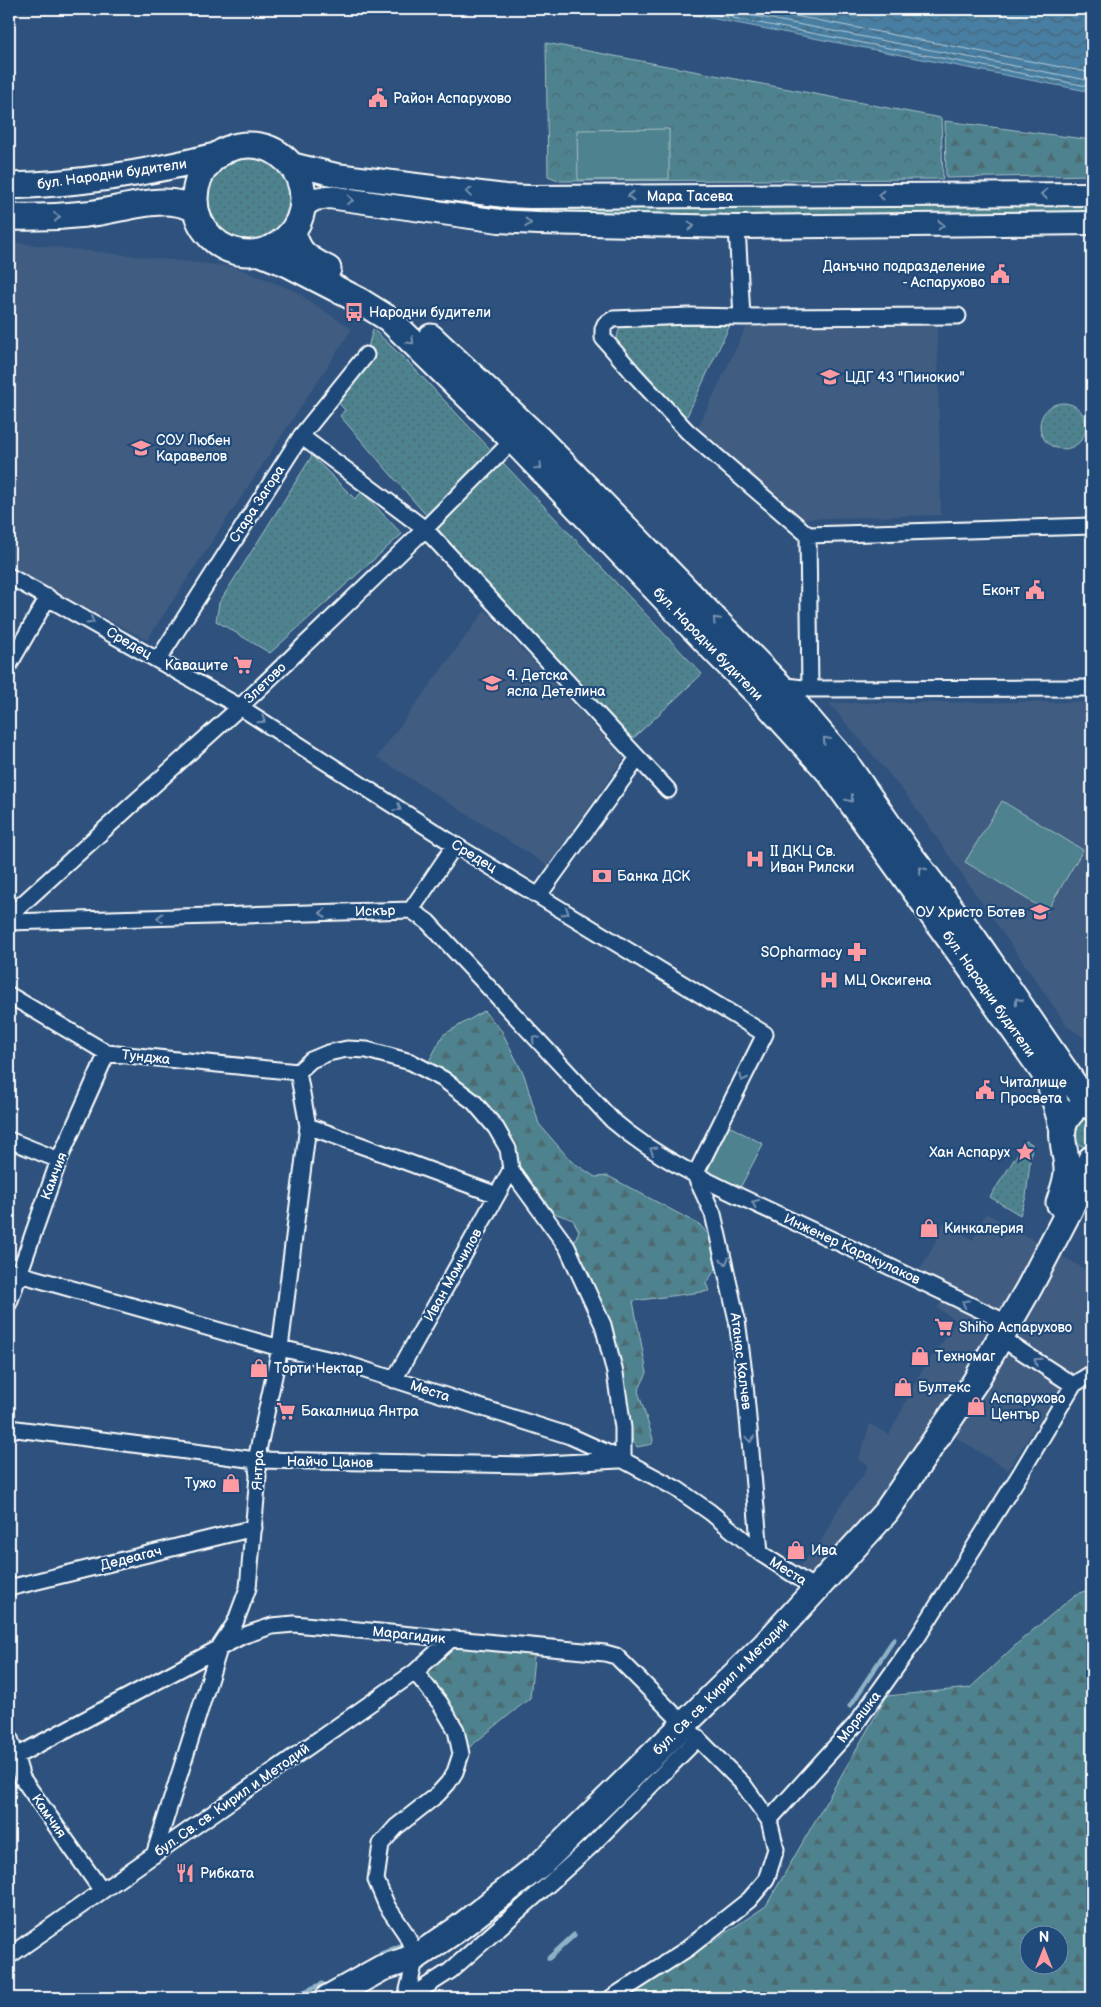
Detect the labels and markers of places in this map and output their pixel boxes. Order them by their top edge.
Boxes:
public building icon: Район Аспарухово [367,87,389,109]
place label: Район Аспарухово [393,90,511,107]
place label: Данъчно подразделение - Аспарухово [823,258,985,291]
public building icon: Данъчно подразделение - Аспарухово [989,263,1011,285]
bus stop icon: Народни будители [343,301,365,323]
place label: Народни будители [369,304,491,321]
school or university icon: ЦДГ 43 "Пинокио" [819,366,841,388]
place label: ЦДГ 43 "Пинокио" [845,369,965,386]
place label: СОУ Любен Каравелов [156,432,231,465]
school or university icon: СОУ Любен Каравелов [130,437,152,459]
public building icon: Еконт [1024,579,1046,601]
place label: Еконт [982,582,1020,599]
supermarket icon: Каваците [232,654,254,676]
place label: Каваците [165,657,228,674]
place label: 9. Детска ясла Детелина [507,667,606,700]
school or university icon: 9. Детска ясла Детелина [481,672,503,694]
place label: II ДКЦ Св. Иван Рилски [770,843,854,876]
hospital icon: II ДКЦ Св. Иван Рилски [744,848,766,870]
bank icon: Банка ДСК [591,865,613,887]
place label: Банка ДСК [617,868,691,885]
school or university icon: ОУ Христо Ботев [1029,901,1051,923]
place label: ОУ Христо Ботев [916,904,1026,921]
pharmacy icon: SOpharmacy [846,941,868,963]
place label: SOpharmacy [761,944,843,961]
hospital icon: МЦ Оксигена [818,969,840,991]
place label: МЦ Оксигена [844,972,932,989]
place label: Читалище Просвета [1000,1074,1067,1107]
public building icon: Читалище Просвета [974,1079,996,1101]
place icon: Хан Аспарух [1014,1141,1036,1163]
place label: Хан Аспарух [929,1144,1011,1161]
shop icon: Кинкалерия [918,1217,940,1239]
place label: Кинкалерия [944,1220,1024,1237]
supermarket icon: Shiho Аспарухово [933,1316,955,1338]
place label: Shiho Аспарухово [959,1319,1072,1336]
shop icon: Техномаг [909,1345,931,1367]
place label: Техномаг [935,1348,996,1365]
shop icon: Торти Нектар [248,1357,270,1379]
place label: Торти Нектар [274,1360,363,1377]
shop icon: Бултекс [892,1376,914,1398]
place label: Бултекс [918,1379,971,1396]
place label: Аспарухово Център [990,1390,1065,1423]
shop icon: Аспарухово Център [965,1395,987,1417]
supermarket icon: Бакалница Янтра [275,1400,297,1422]
place label: Бакалница Янтра [301,1403,420,1420]
shop icon: Тужо [220,1472,242,1494]
place label: Тужо [185,1475,216,1492]
shop icon: Ива [785,1539,807,1561]
place label: Ива [811,1542,838,1559]
restaurant icon: Рибката [174,1862,196,1884]
place label: Рибката [200,1865,255,1882]

